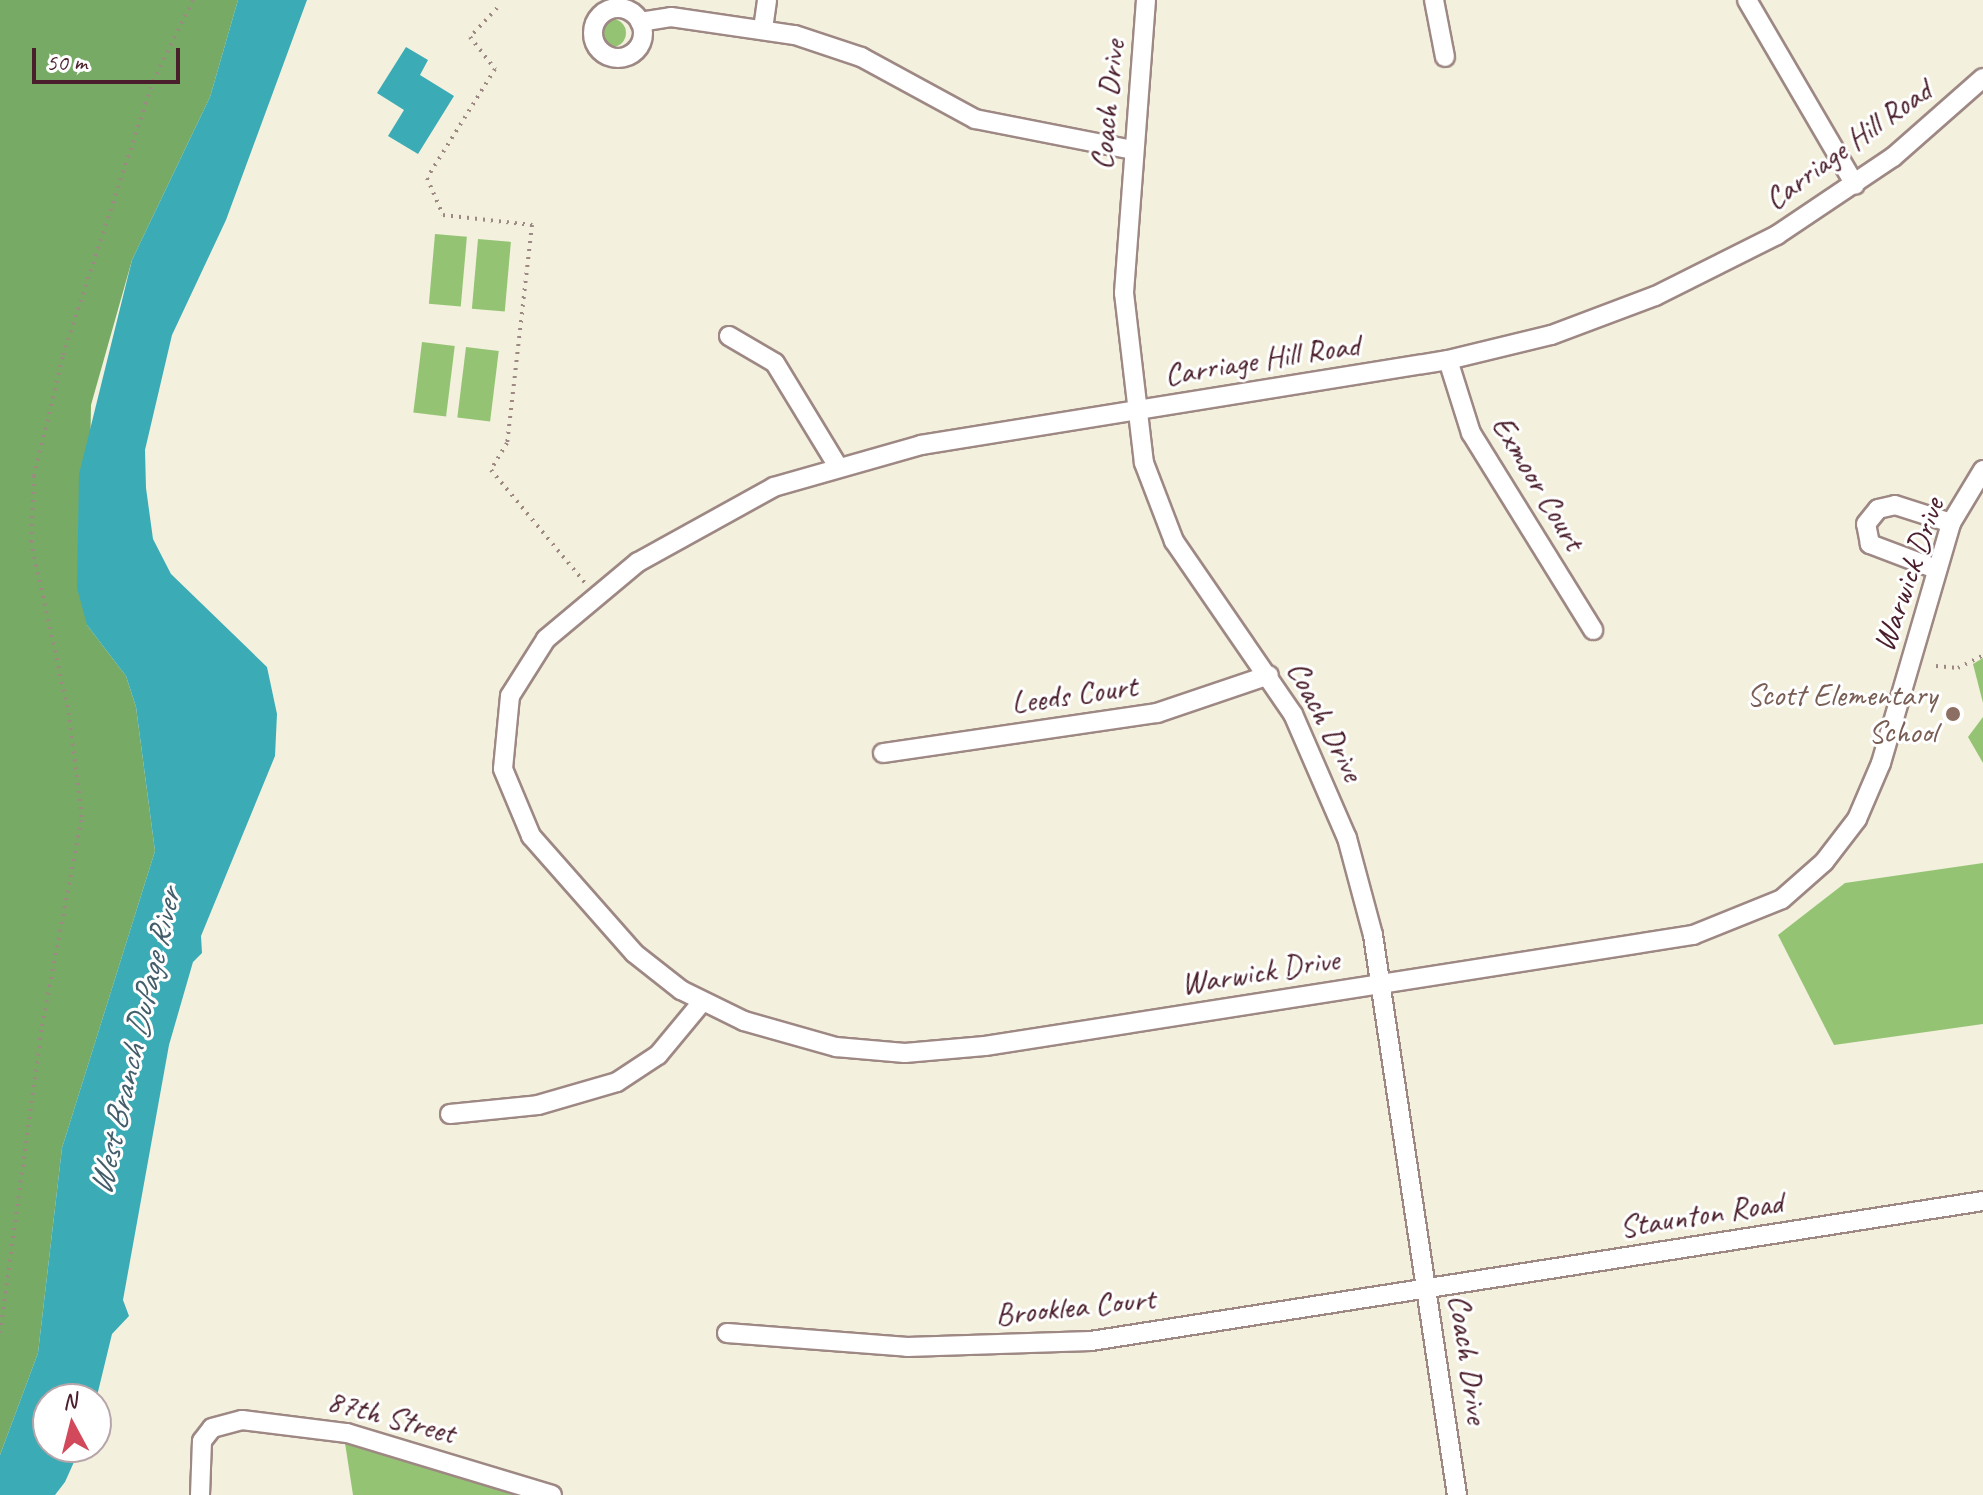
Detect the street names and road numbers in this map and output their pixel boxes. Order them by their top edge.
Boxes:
street label: Coach Drive [1082,38,1134,172]
street label: Carriage Hill Road [1757,72,1939,218]
street label: Carriage Hill Road [1162,326,1362,394]
street label: Exmoor Court [1483,409,1593,557]
street label: Warwick Drive [1865,493,1953,657]
street label: Coach Drive [1278,654,1372,788]
street label: Leeds Court [1009,667,1139,723]
street label: Warwick Drive [1178,941,1342,1003]
street label: Staunton Road [1617,1183,1785,1247]
street label: Brooklea Court [993,1280,1157,1334]
street label: Coach Drive [1440,1292,1496,1426]
street label: 87th Street [323,1381,459,1453]

